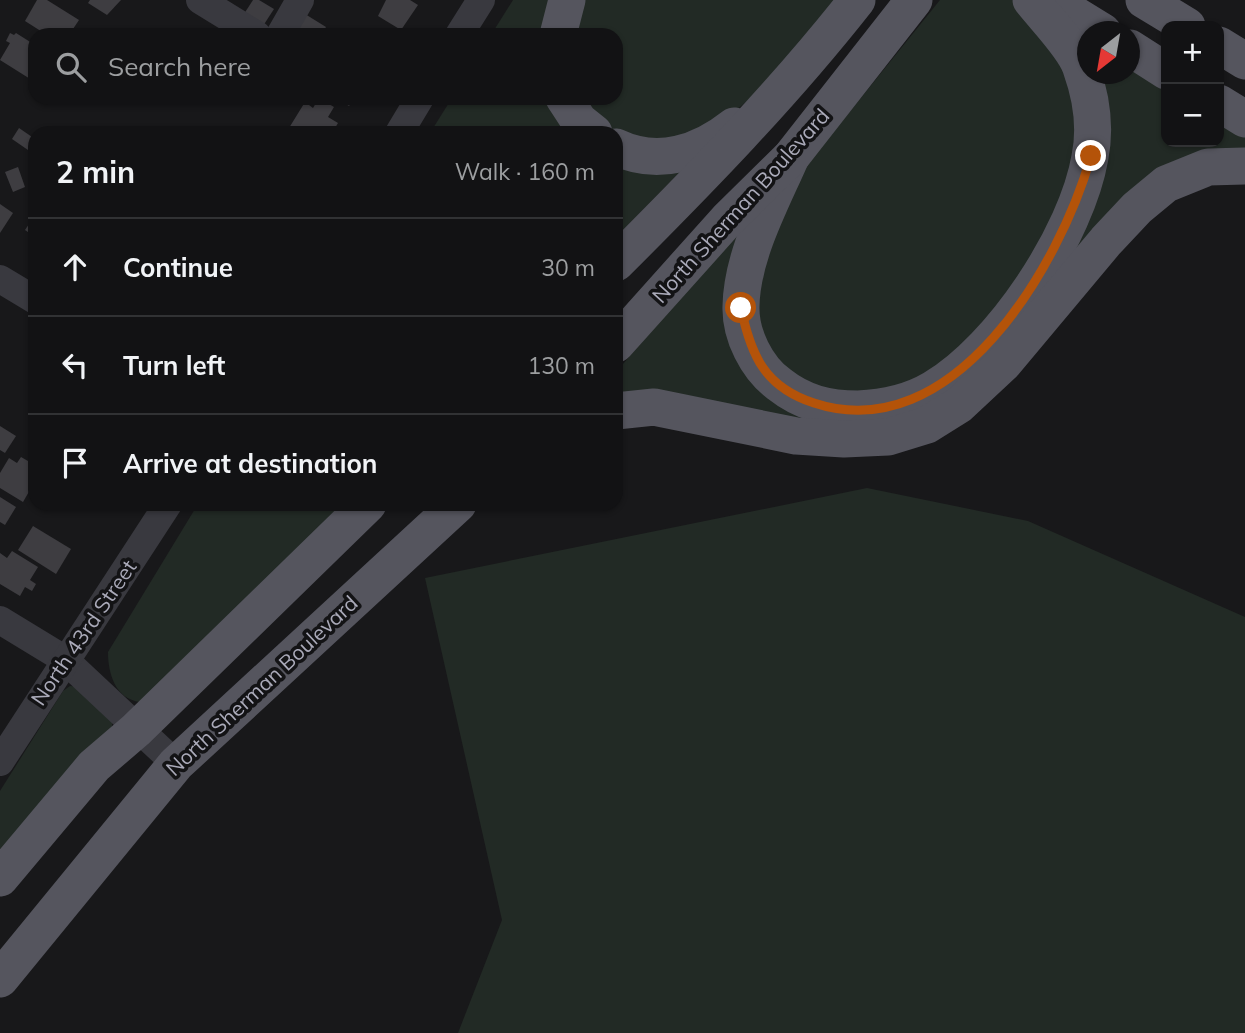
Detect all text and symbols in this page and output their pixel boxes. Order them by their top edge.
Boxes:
north arrow [1077,21,1140,84]
map controls [1161,21,1224,147]
button: + [1161,21,1224,84]
search box [28,28,623,105]
icon: search [52,48,90,86]
text: Search here [108,50,251,83]
button: − [1161,84,1224,147]
street label: North Sherman Boulevard [646,103,834,308]
route end [1075,140,1106,171]
text: 2 min [56,153,135,191]
text: Walk · 160 m [455,157,595,186]
icon: ahead [56,248,94,286]
text: Continue [123,251,233,284]
text: 30 m [541,253,595,282]
route start [725,292,756,323]
icon: left [56,346,94,384]
text: Turn left [123,349,225,382]
text: 130 m [527,351,595,380]
icon: arrive [56,444,94,482]
text: Arrive at destination [123,447,378,480]
street label: North 43rd Street [25,555,141,710]
street label: North Sherman Boulevard [160,590,363,781]

